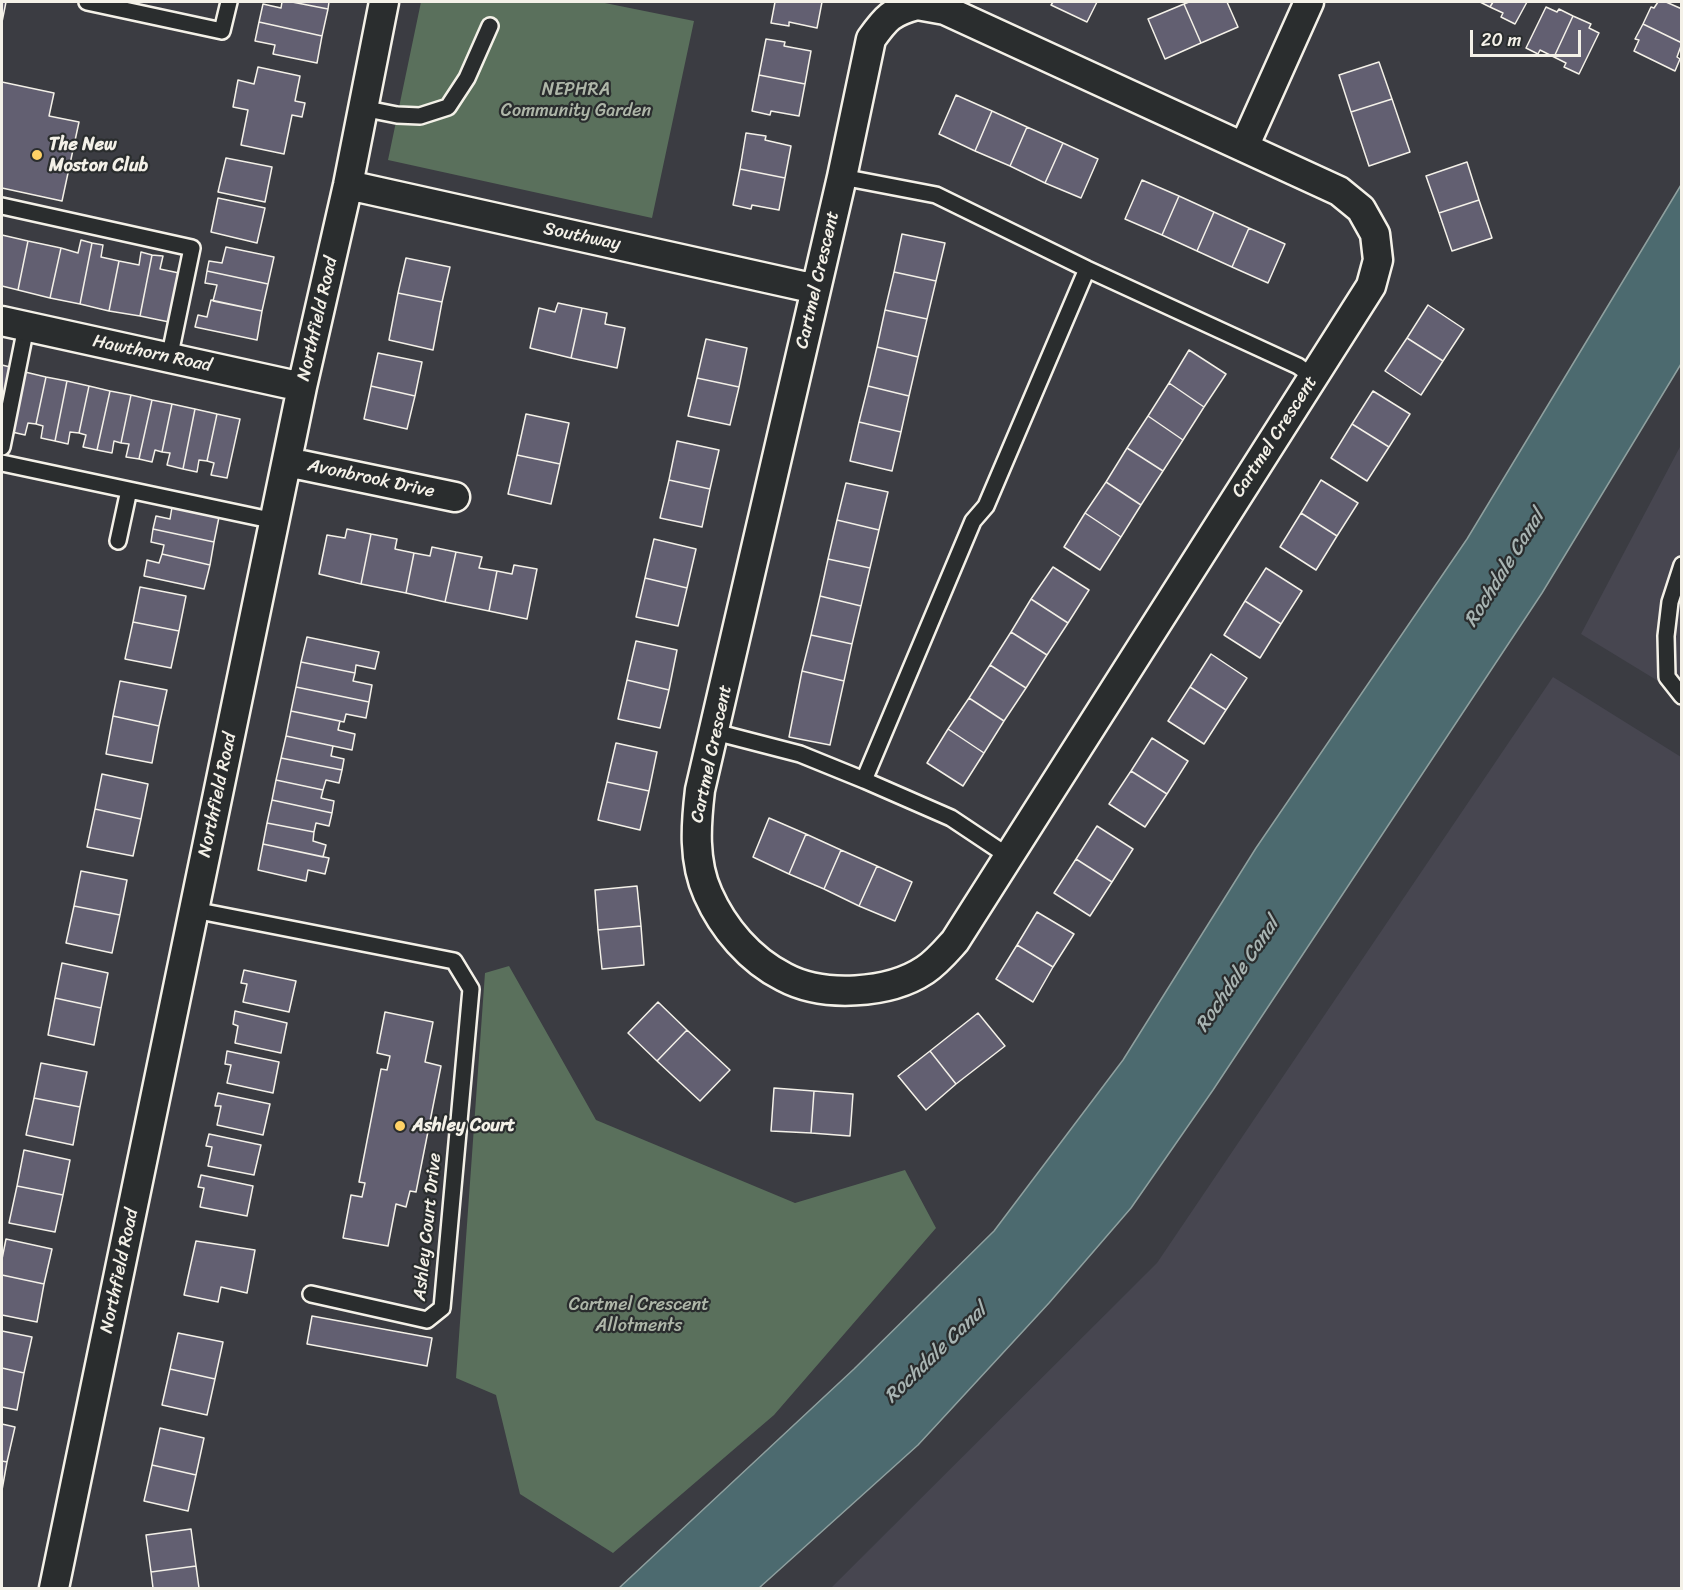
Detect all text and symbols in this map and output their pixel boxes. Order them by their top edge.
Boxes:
scale bar [1473,18,1584,56]
text: 20 m [1481,24,1521,56]
park label: NEPHRA Community Garden [501,79,651,122]
place label: The New Moston Club [49,134,148,176]
marker: The New Moston Club [30,148,44,162]
street label: Cartmel Crescent [792,209,844,351]
street label: Southway [542,218,622,256]
street label: Northfield Road [293,255,343,383]
street label: Hawthorn Road [91,331,213,377]
street label: Cartmel Crescent [1228,372,1322,502]
street label: Avonbrook Drive [306,455,436,503]
water label: Rochdale Canal [1460,506,1550,632]
street label: Cartmel Crescent [687,683,737,825]
street label: Northfield Road [194,731,242,859]
water label: Rochdale Canal [1191,913,1285,1037]
place label: Ashley Court [412,1115,515,1137]
marker: Ashley Court [393,1119,407,1133]
street label: Ashley Court Drive [409,1152,447,1302]
street label: Northfield Road [96,1207,144,1335]
park label: Cartmel Crescent Allotments [569,1294,709,1336]
water label: Rochdale Canal [880,1299,992,1409]

